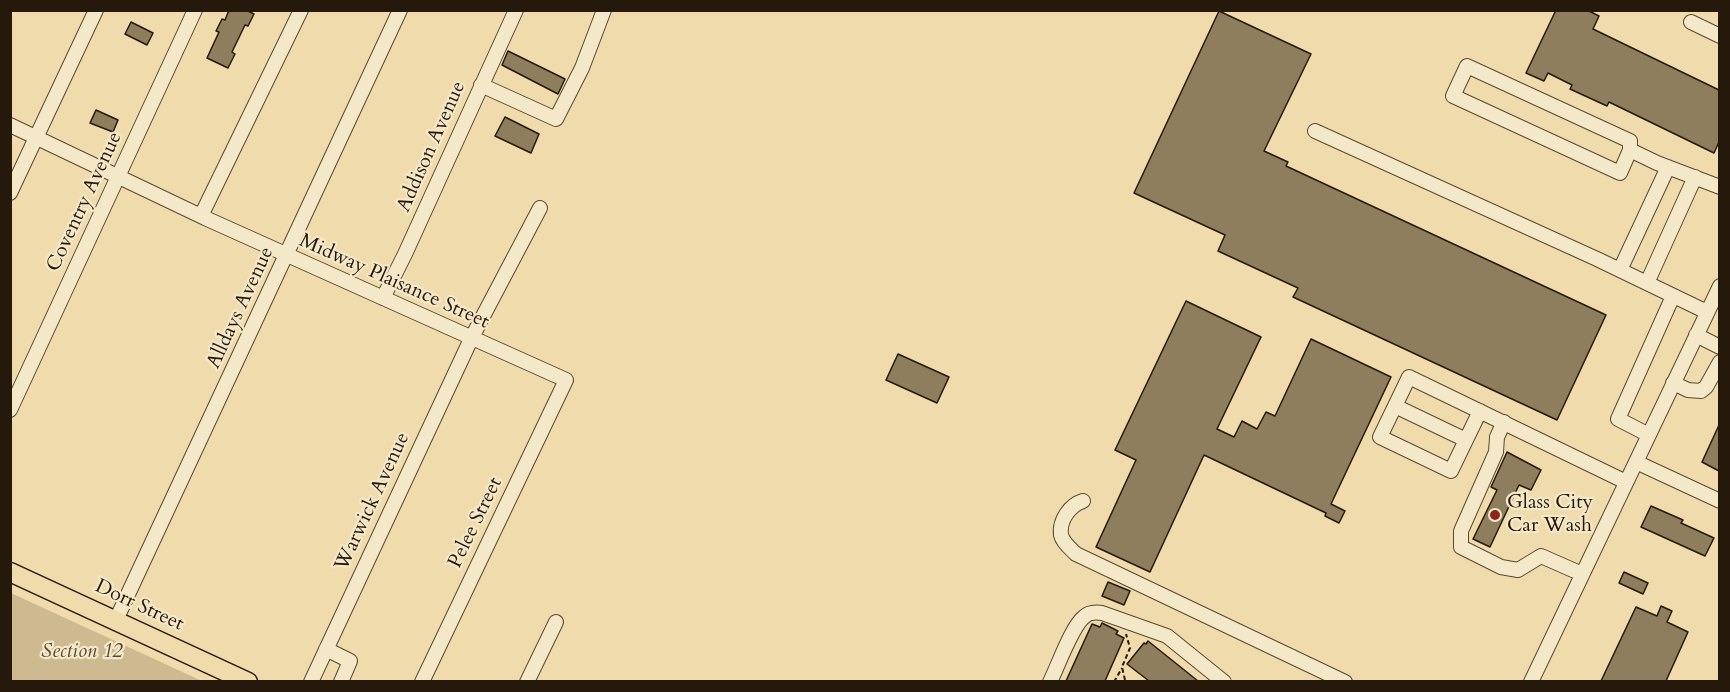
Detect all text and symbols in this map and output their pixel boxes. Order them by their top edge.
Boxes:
street label: Addison Avenue [393,78,471,216]
street label: Coventry Avenue [42,128,128,276]
street label: Midway Plaisance Street [295,229,493,335]
street label: Alldays Avenue [202,243,280,373]
street label: Warwick Avenue [330,429,416,575]
street label: Pelee Street [444,474,508,572]
place label: Glass City Car Wash [1507,491,1593,538]
marker: Glass City Car Wash [1488,508,1502,522]
street label: Dorr Street [91,575,187,637]
park label: Section 12 [41,640,123,664]

